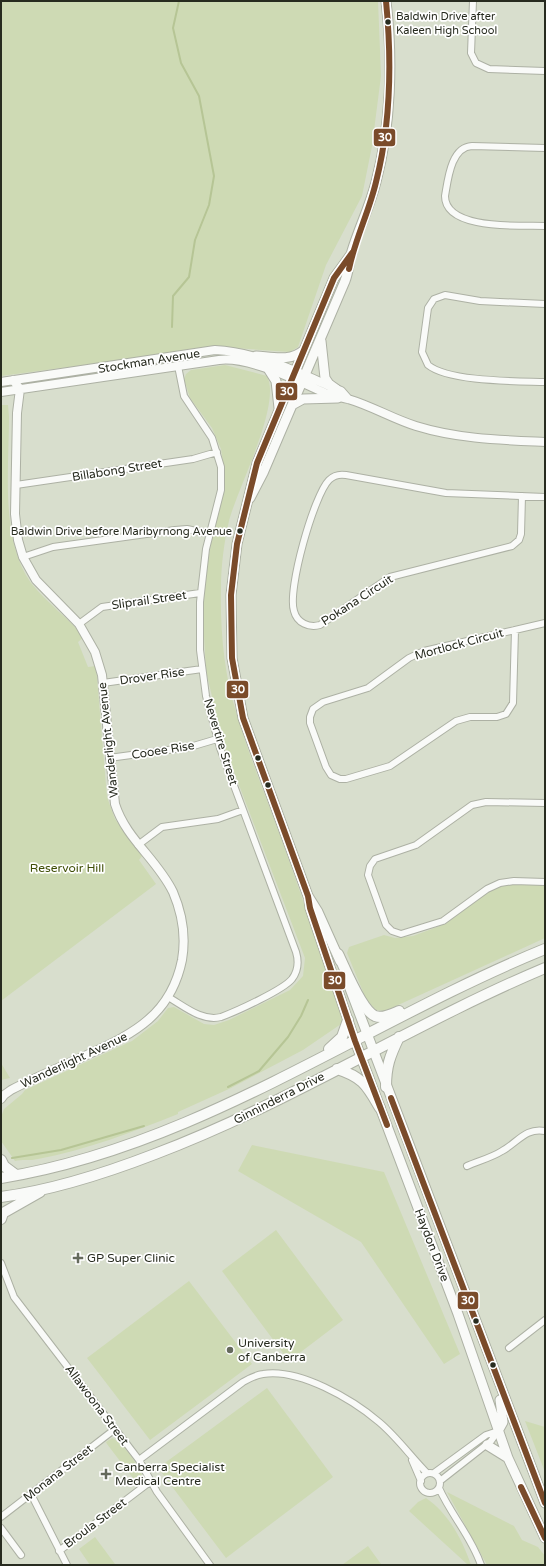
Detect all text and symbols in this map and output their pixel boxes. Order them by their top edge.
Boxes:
place label: Baldwin Drive after Kaleen High School [396,10,497,37]
marker: Baldwin Drive after Kaleen High School [383,17,393,27]
line badge: 30 [373,128,396,147]
text: 30 [378,131,392,144]
street label: Stockman Avenue [97,346,201,376]
line badge: 30 [275,382,298,401]
text: 30 [280,385,294,398]
street label: Billabong Street [71,456,163,484]
place label: Baldwin Drive before Maribyrnong Avenue [11,525,232,538]
marker: Baldwin Drive before Maribyrnong Avenue [235,526,245,536]
street label: Pokana Circuit [319,571,396,628]
street label: Sliprail Street [111,588,188,612]
street label: Mortlock Circuit [413,625,505,663]
street label: Drover Rise [119,664,186,687]
line badge: 30 [226,680,249,699]
street label: Wanderlight Avenue [95,681,121,798]
text: 30 [231,683,245,696]
street label: Nevertire Street [201,697,241,788]
street label: Cooee Rise [131,738,196,762]
unlabelled marker [253,753,263,763]
unlabelled marker [263,780,273,790]
park label: Reservoir Hill [30,861,104,875]
line badge: 30 [323,971,346,990]
text: 30 [328,974,342,987]
street label: Wanderlight Avenue [18,1029,130,1091]
street label: Ginninderra Drive [231,1069,327,1127]
street label: Haydon Drive [412,1207,452,1284]
place label: GP Super Clinic [87,1251,175,1265]
marker: GP Super Clinic [72,1252,84,1264]
line badge: 30 [457,1291,479,1310]
text: 30 [461,1294,475,1307]
unlabelled marker [471,1316,481,1326]
place label: University of Canberra [238,1336,306,1364]
marker: University of Canberra [225,1345,235,1355]
unlabelled marker [488,1360,498,1370]
street label: Allawoona Street [62,1362,132,1448]
street label: Monana Street [20,1441,96,1504]
place label: Canberra Specialist Medical Centre [115,1460,225,1488]
marker: Canberra Specialist Medical Centre [100,1468,112,1480]
street label: Broula Street [61,1495,129,1551]

